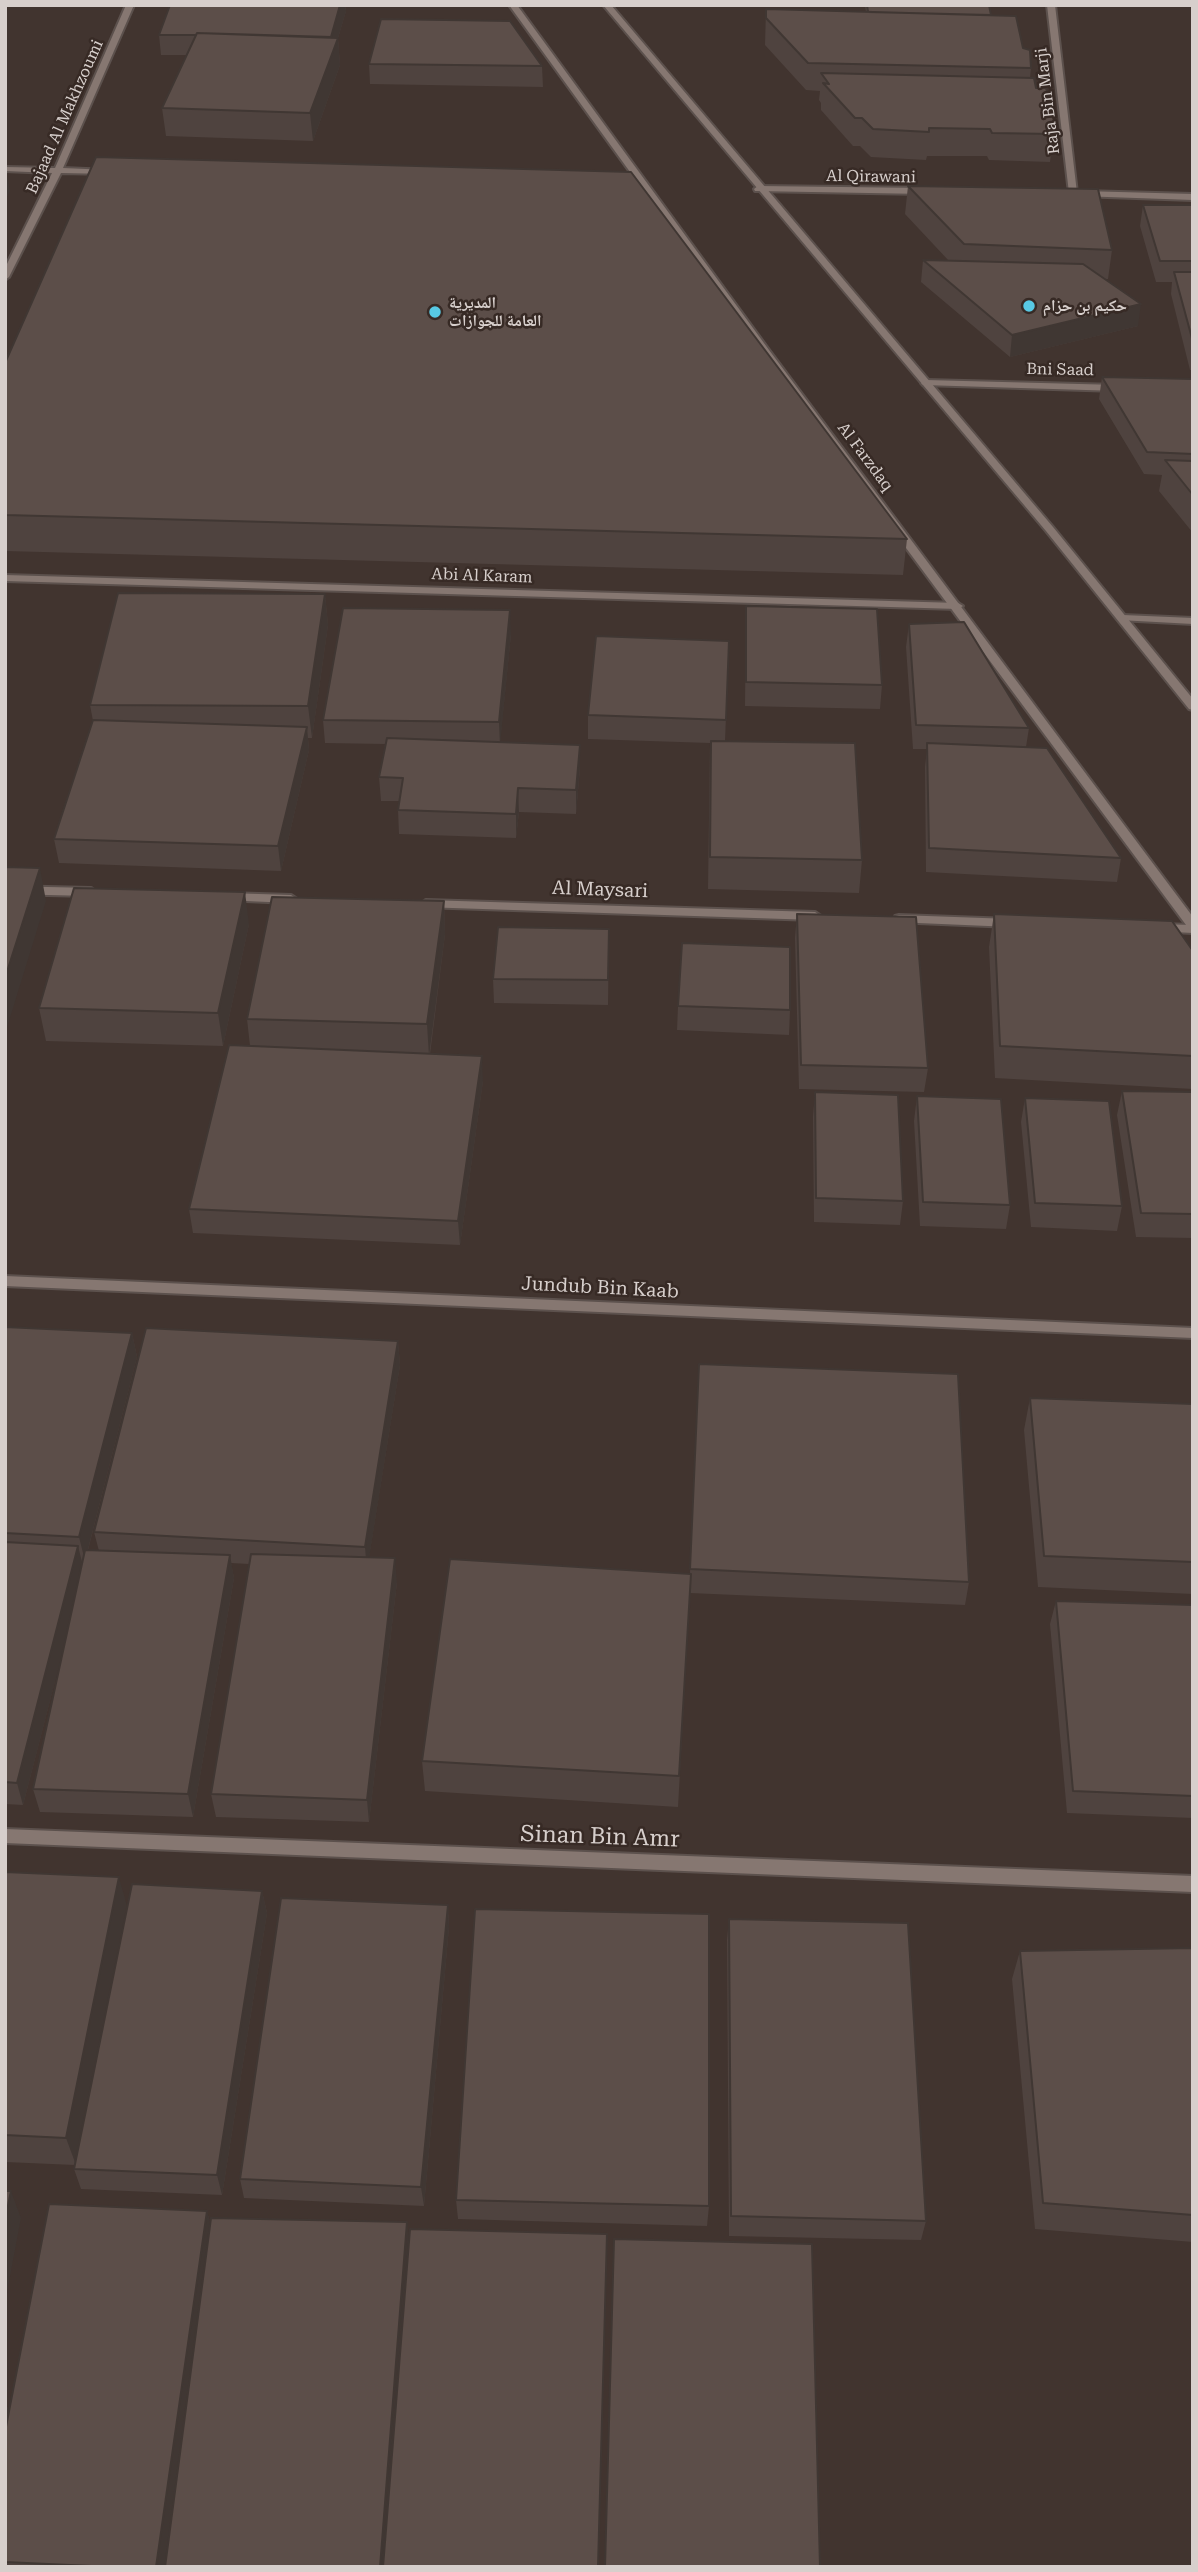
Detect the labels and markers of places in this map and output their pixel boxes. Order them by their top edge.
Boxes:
place label: المديرية العامة للجوازات [449,293,542,331]
place label: حكيم بن حزام [1043,296,1127,316]
marker: حكيم بن حزام [1021,298,1037,314]
marker: المديرية العامة للجوازات [427,304,443,320]

